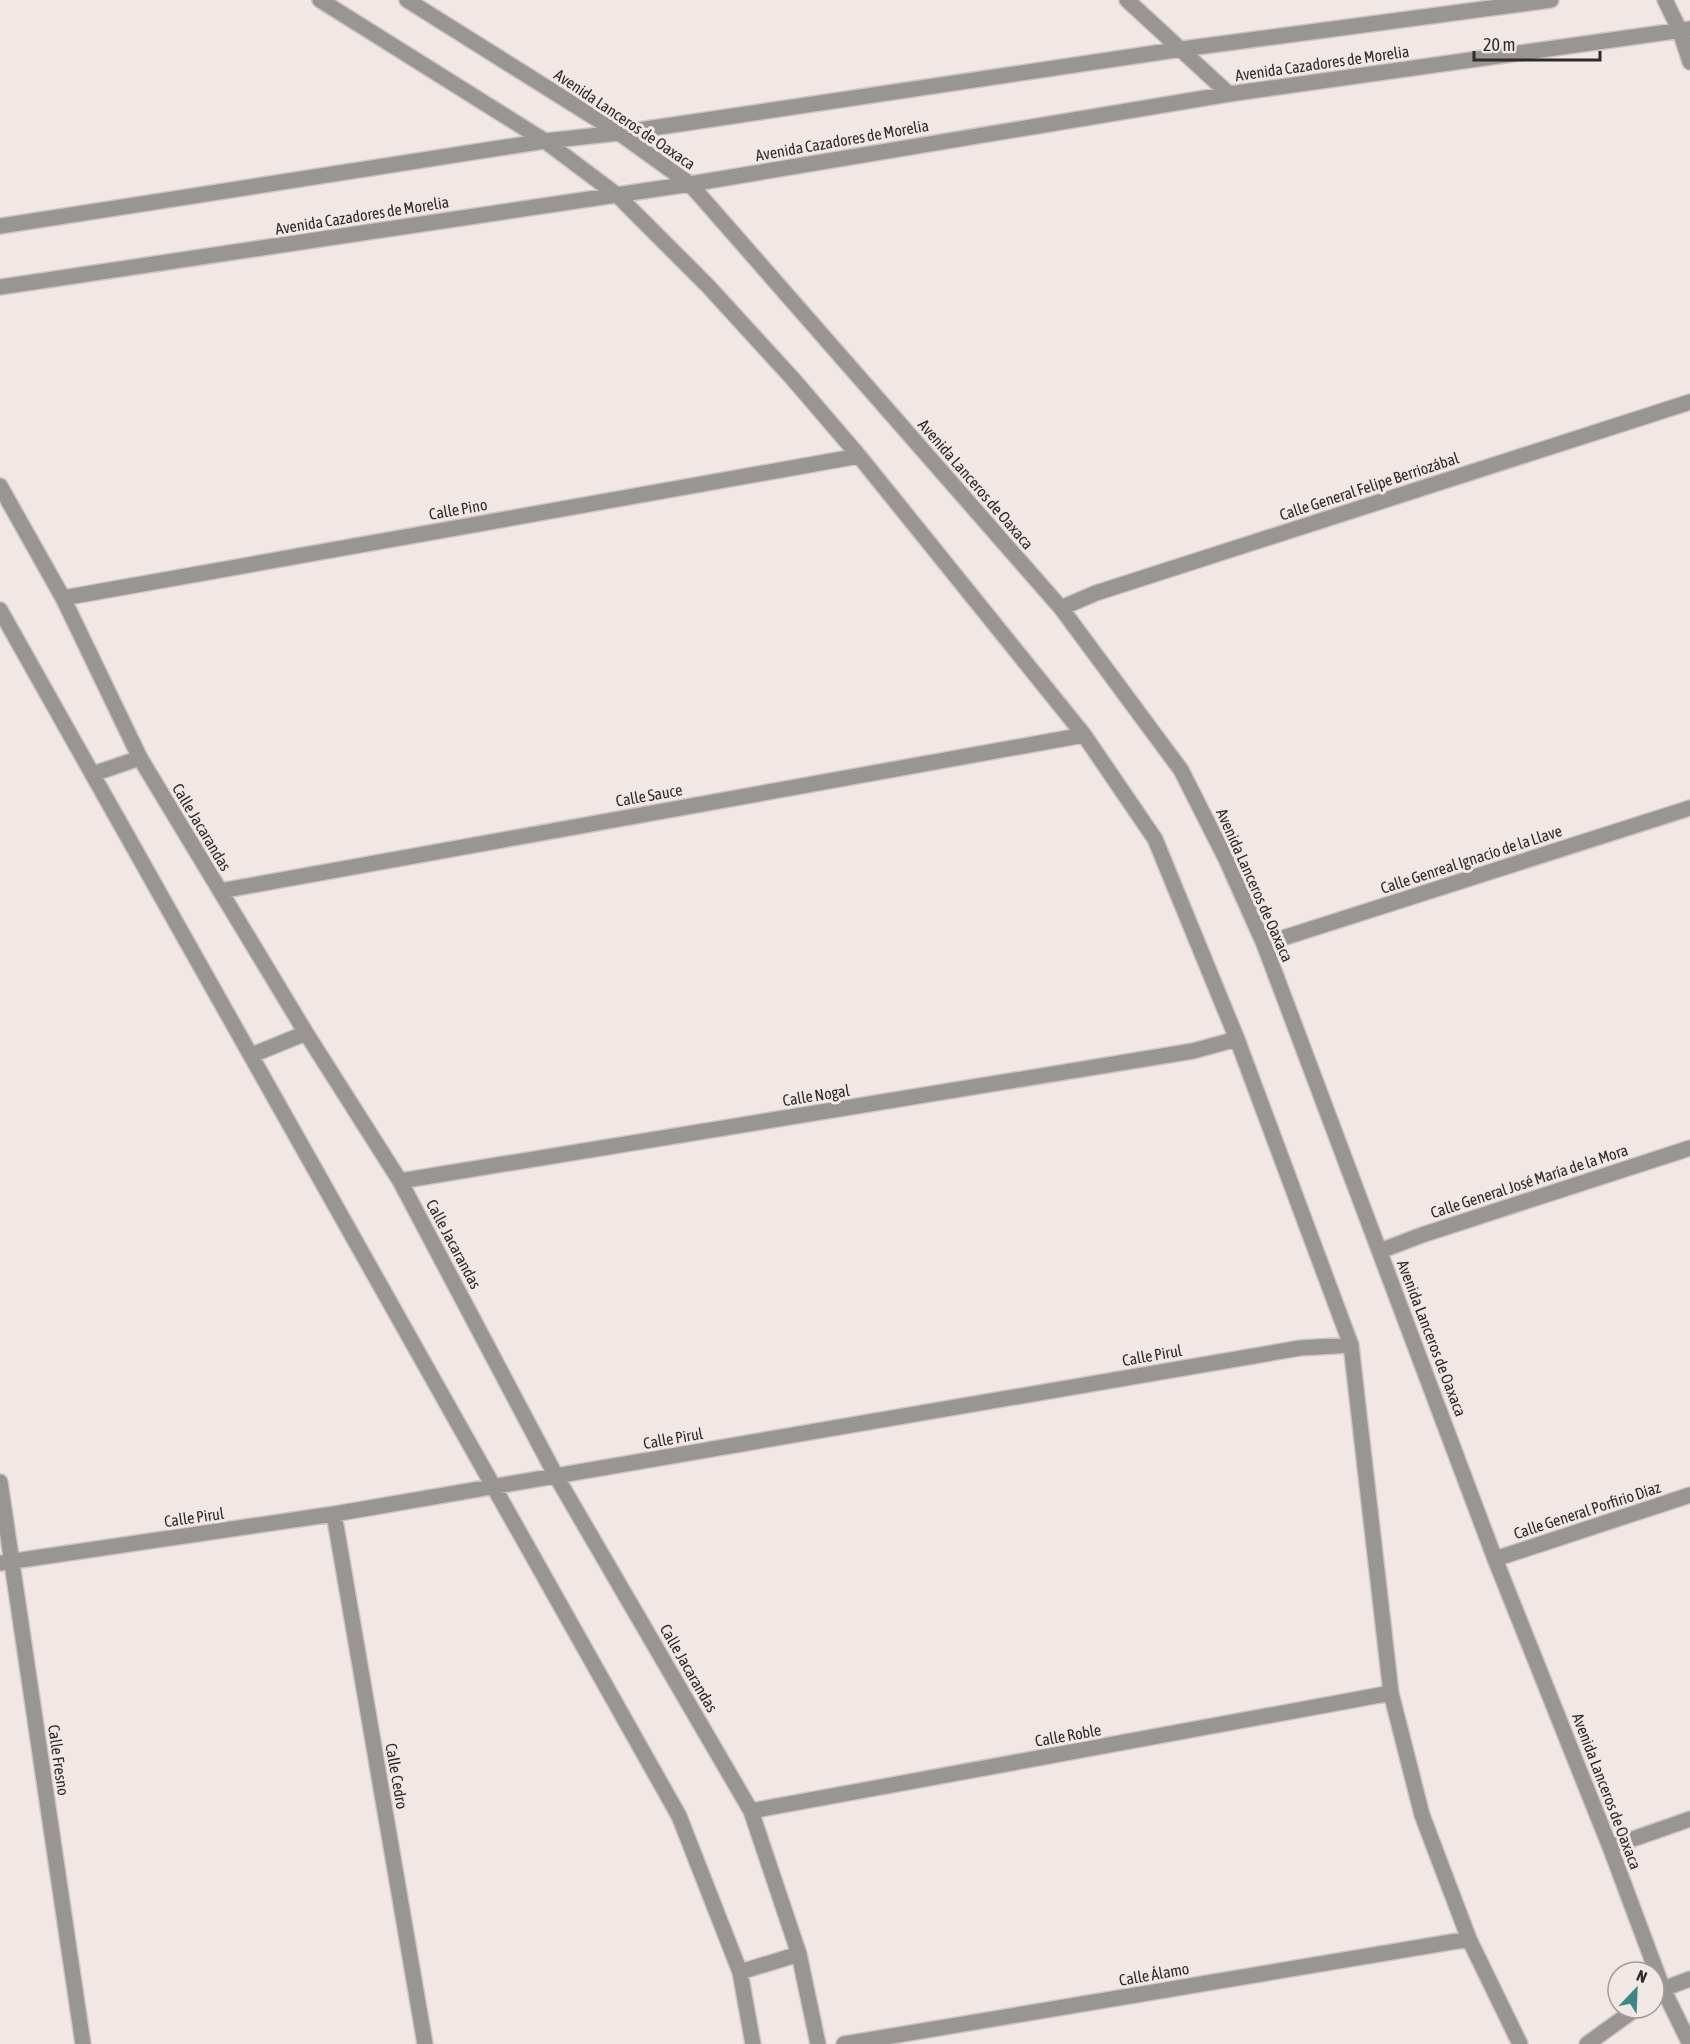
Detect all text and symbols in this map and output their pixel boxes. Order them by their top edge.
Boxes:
scale bar [1474,24,1600,62]
text: 20 m [1483,34,1515,55]
street label: Avenida Cazadores de Morelia [1234,42,1410,84]
street label: Avenida Lanceros de Oaxaca [551,65,699,173]
street label: Avenida Cazadores de Morelia [754,116,930,164]
street label: Avenida Cazadores de Morelia [274,192,450,238]
street label: Avenida Lanceros de Oaxaca [915,415,1037,553]
street label: Calle General Felipe Berriozábal [1277,448,1462,524]
street label: Calle Pino [427,495,489,523]
street label: Calle Jacarandas [169,780,235,874]
street label: Calle Sauce [614,780,684,810]
street label: Avenida Lanceros de Oaxaca [1213,806,1297,964]
street label: Calle Genreal Ignacio de la Llave [1378,821,1564,898]
street label: Calle Nogal [781,1081,852,1110]
street label: Calle General José María de la Mora [1428,1141,1630,1221]
street label: Calle Jacarandas [423,1196,485,1292]
street label: Avenida Lanceros de Oaxaca [1394,1257,1470,1419]
street label: Calle Pirul [1121,1341,1184,1369]
street label: Calle Pirul [642,1424,705,1452]
street label: Calle General Porfirio Díaz [1511,1478,1663,1542]
street label: Calle Pirul [163,1504,226,1530]
street label: Calle Jacarandas [657,1621,722,1716]
street label: Avenida Lanceros de Oaxaca [1569,1710,1645,1872]
street label: Calle Roble [1034,1720,1102,1750]
street label: Calle Fresno [45,1723,73,1797]
street label: Calle Cedro [382,1742,412,1810]
street label: Calle Álamo [1117,1959,1191,1989]
north arrow [1606,1960,1666,2020]
text: N [1634,1966,1650,1986]

